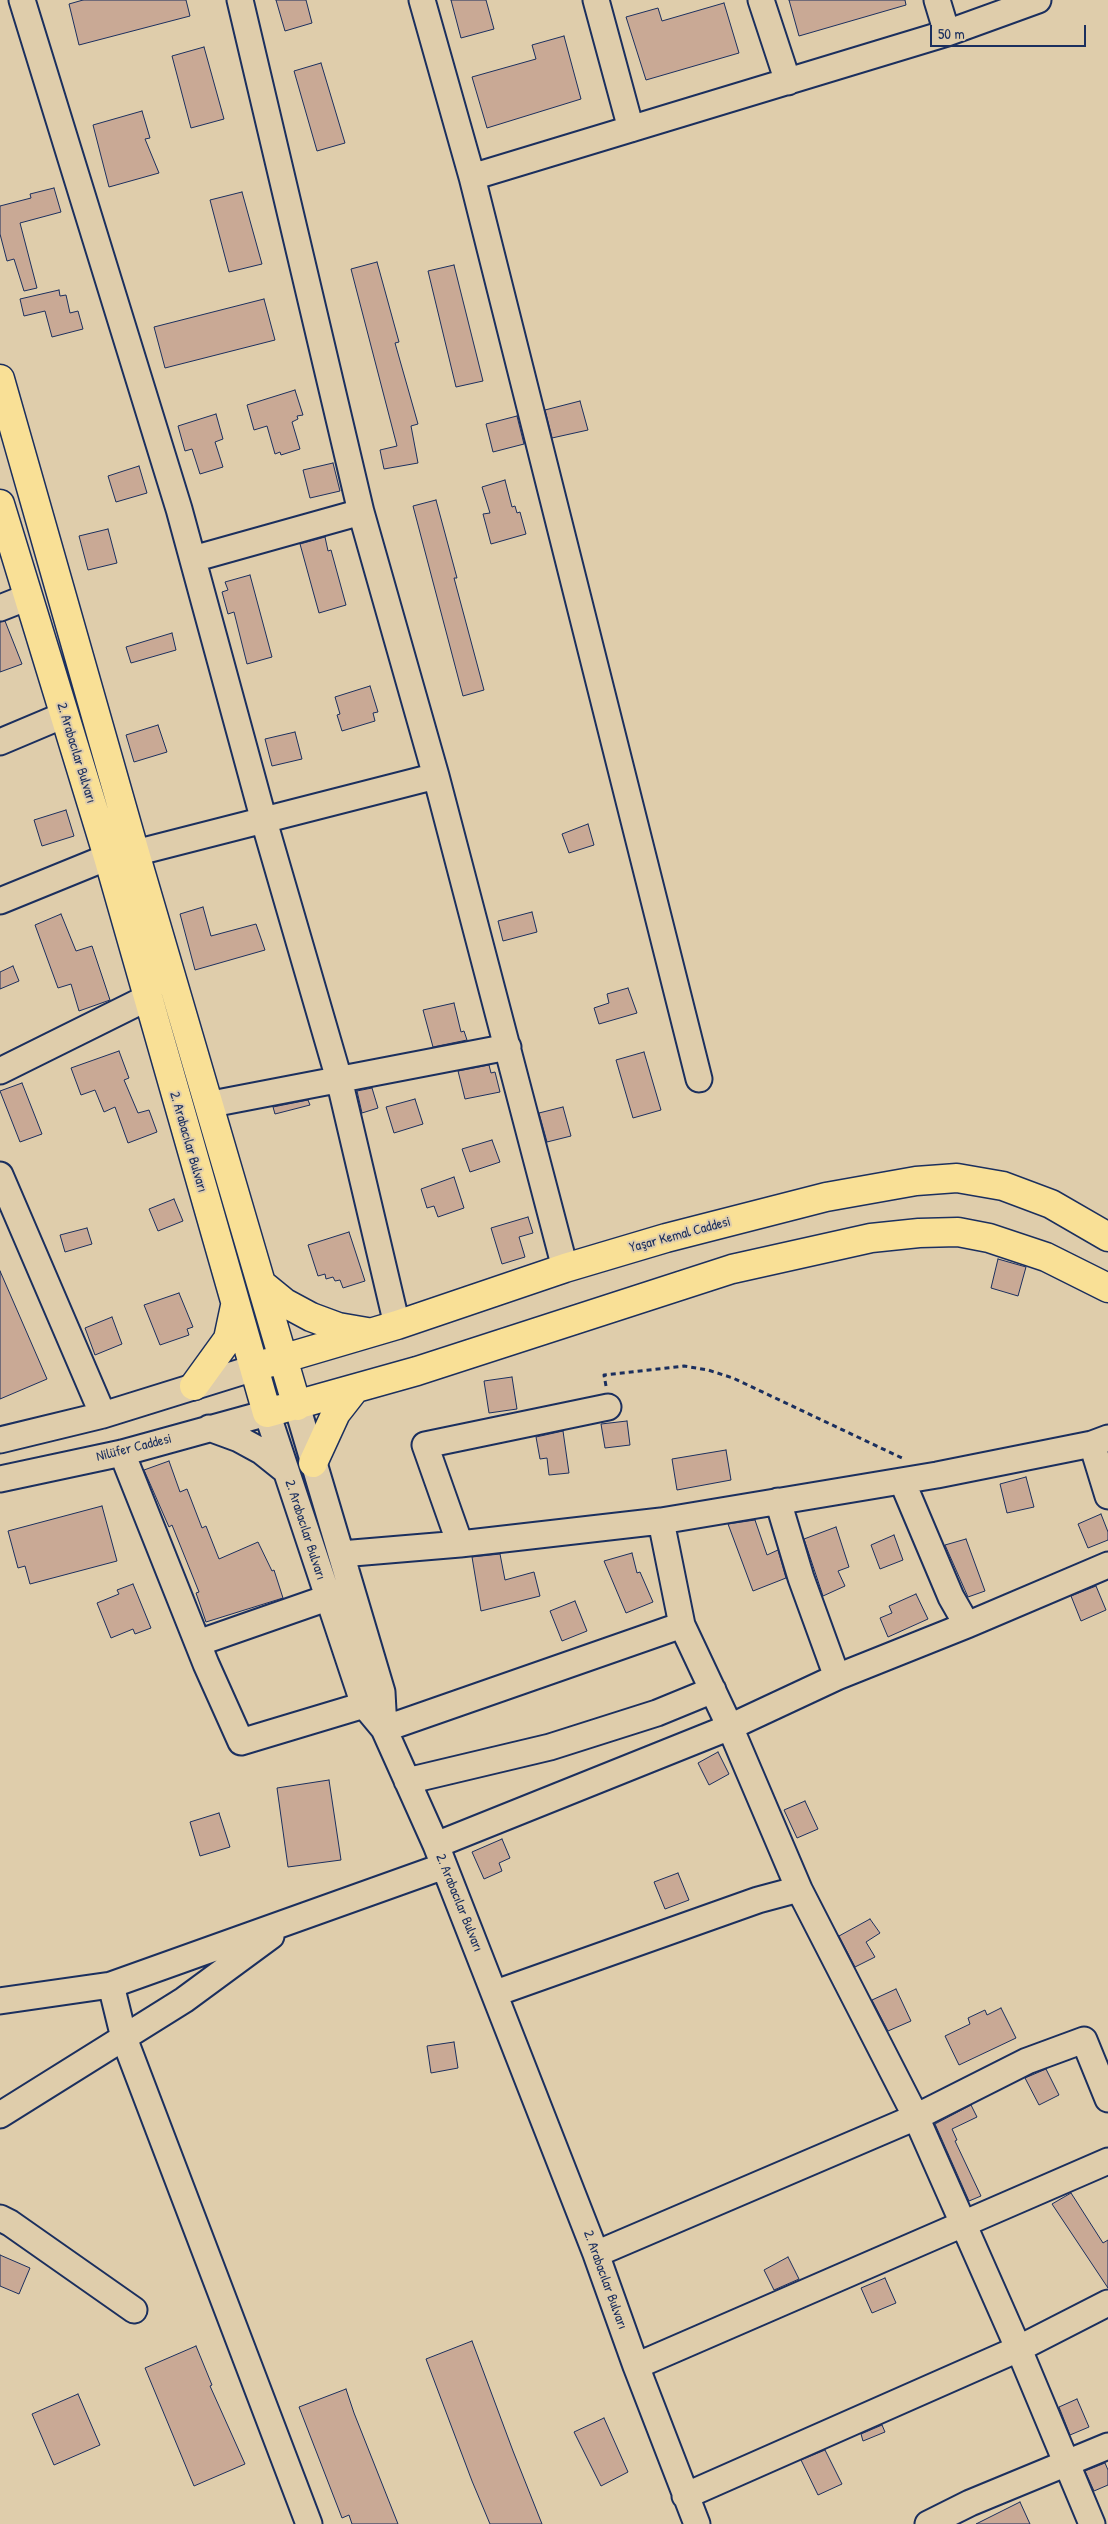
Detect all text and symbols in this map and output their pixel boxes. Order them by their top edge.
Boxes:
scale bar [933,15,1089,47]
text: 50 m [938,23,965,44]
street label: 2. Arabacılar Bulvarı [53,701,99,805]
street label: 2. Arabacılar Bulvarı [166,1090,210,1194]
street label: Yaşar Kemal Caddesi [628,1213,732,1257]
street label: Nilüfer Caddesi [94,1430,174,1466]
street label: 2. Arabacılar Bulvarı [281,1478,329,1582]
street label: 2. Arabacılar Bulvarı [432,1852,486,1954]
street label: 2. Arabacılar Bulvarı [579,2228,631,2332]

